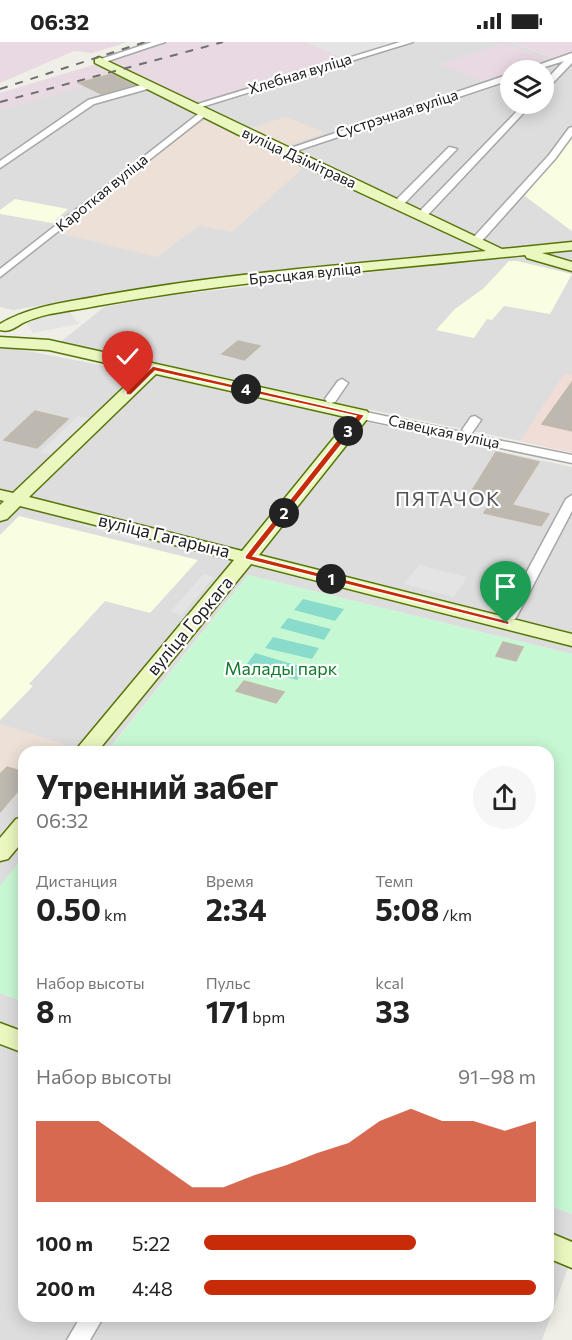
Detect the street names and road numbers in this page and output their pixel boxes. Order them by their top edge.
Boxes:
street label: Хлебная вуліца [246,49,354,97]
street label: Сустрэчная вуліца [333,85,460,141]
street label: вуліца Дзімітрава [240,123,359,191]
street label: Кароткая вуліца [52,150,151,235]
street label: Брэсцкая вуліца [248,258,362,288]
street label: Савецкая вуліца [387,410,502,452]
street label: вуліца Гагарына [96,508,232,562]
street label: вуліца Горкага [141,571,237,679]

